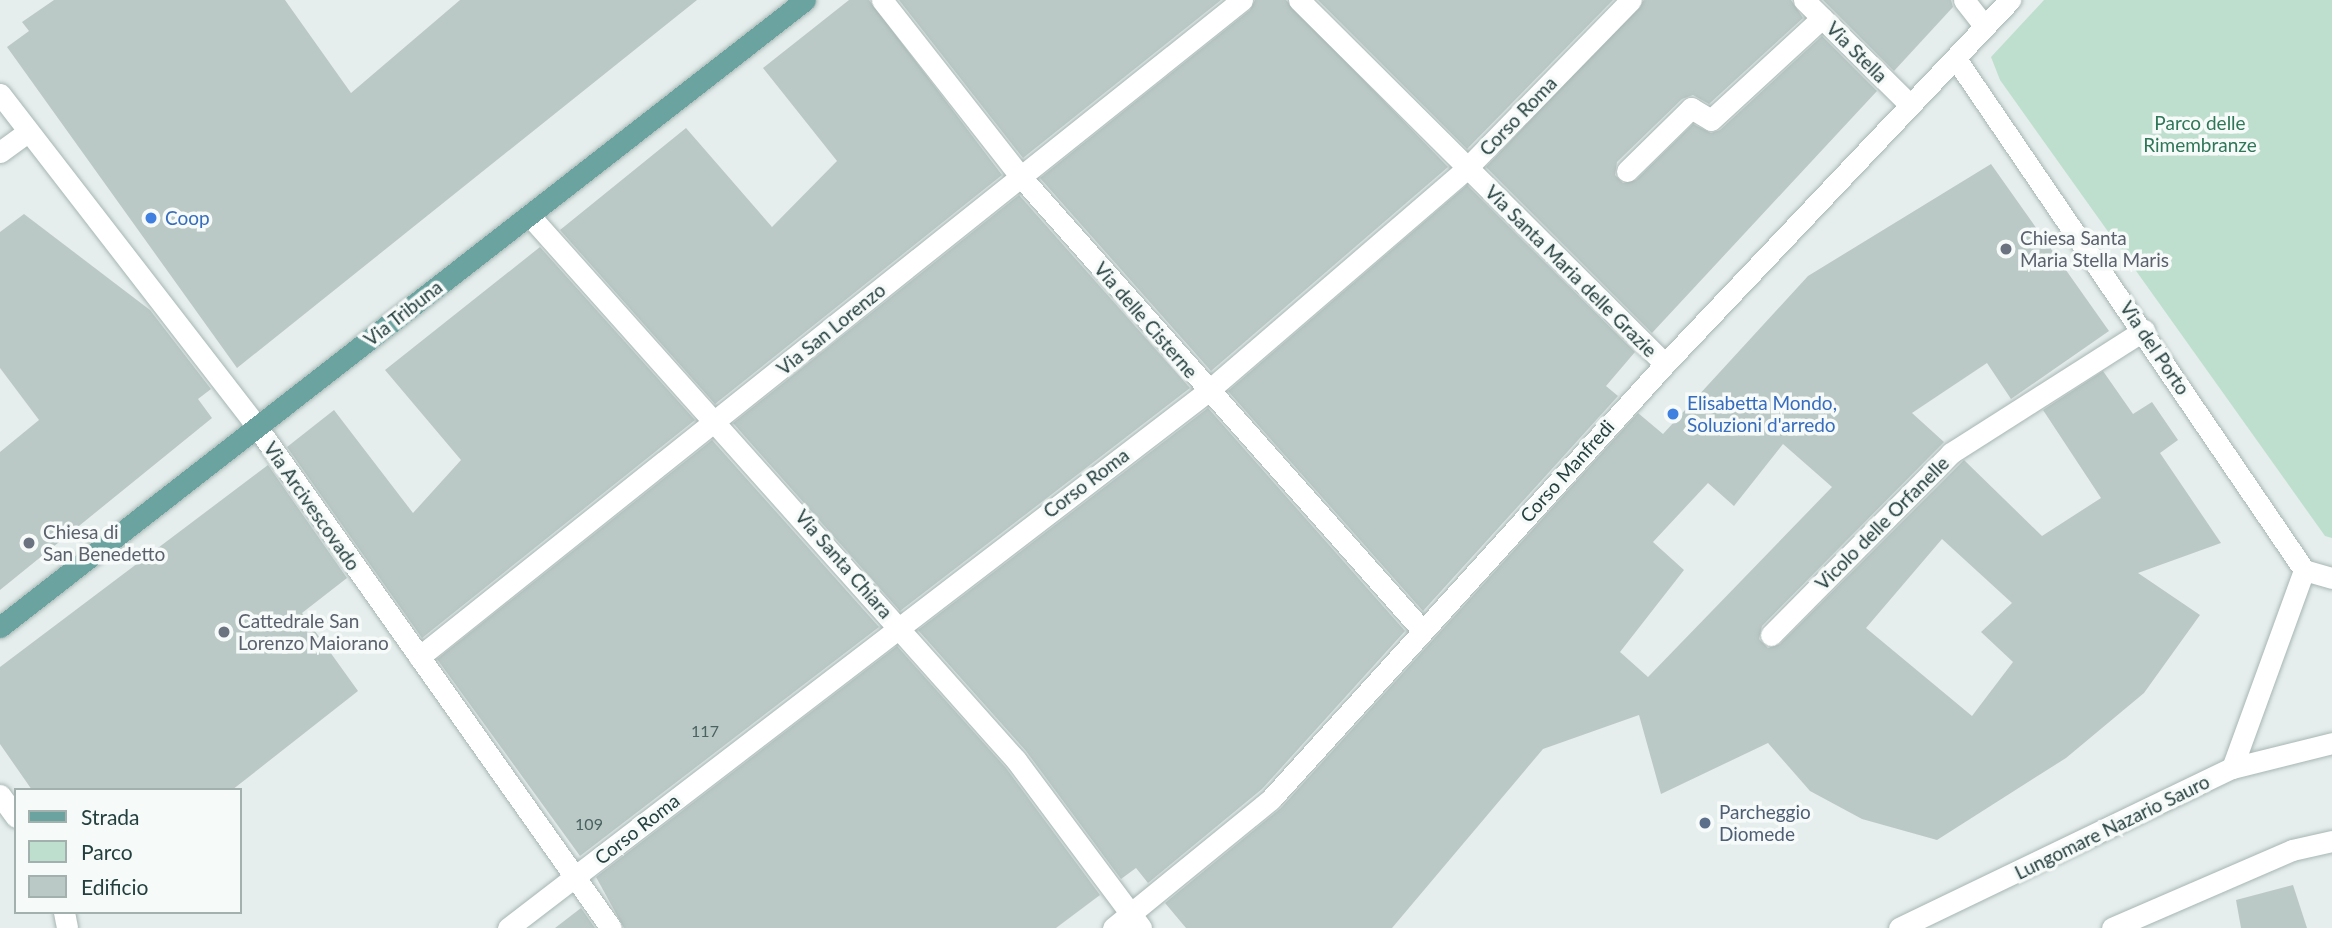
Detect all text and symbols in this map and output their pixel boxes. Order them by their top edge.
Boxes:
street label: Via Stella [1822,17,1892,87]
street label: Corso Roma [1475,72,1561,160]
park label: Parco delle Rimembranze [2143,112,2257,156]
street label: Via Santa Maria delle Grazie [1481,181,1661,361]
place label: Coop [165,207,210,229]
marker: Coop [143,210,159,226]
place label: Chiesa Santa Maria Stella Maris [2020,227,2169,271]
marker: Chiesa Santa Maria Stella Maris [1998,241,2014,257]
street label: Via delle Cisterne [1089,257,1203,383]
street label: Via Tribuna [359,275,447,351]
street label: Via San Lorenzo [772,278,890,380]
street label: Via del Porto [2115,297,2195,399]
place label: Elisabetta Mondo, Soluzioni d'arredo [1687,392,1837,436]
marker: Elisabetta Mondo, Soluzioni d'arredo [1665,406,1681,422]
street label: Corso Manfredi [1515,415,1619,527]
street label: Via Arcivescovado [259,437,365,575]
street label: Corso Roma [1039,443,1133,523]
street label: Vicolo delle Orfanelle [1811,452,1953,594]
street label: Via Santa Chiara [791,505,897,623]
place label: Chiesa di San Benedetto [43,521,165,565]
marker: Chiesa di San Benedetto [21,535,37,551]
place label: Cattedrale San Lorenzo Maiorano [238,610,389,654]
marker: Cattedrale San Lorenzo Maiorano [216,624,232,640]
house number: 117 [691,721,719,741]
street label: Lungomare Nazario Sauro [2011,770,2213,884]
legend [14,788,242,914]
street label: Corso Roma [590,789,684,869]
place label: Parcheggio Diomede [1719,801,1811,845]
text: Strada [81,804,140,829]
house number: 109 [575,814,603,834]
marker: Parcheggio Diomede [1697,815,1713,831]
text: Parco [81,839,133,864]
text: Edificio [81,874,148,899]

